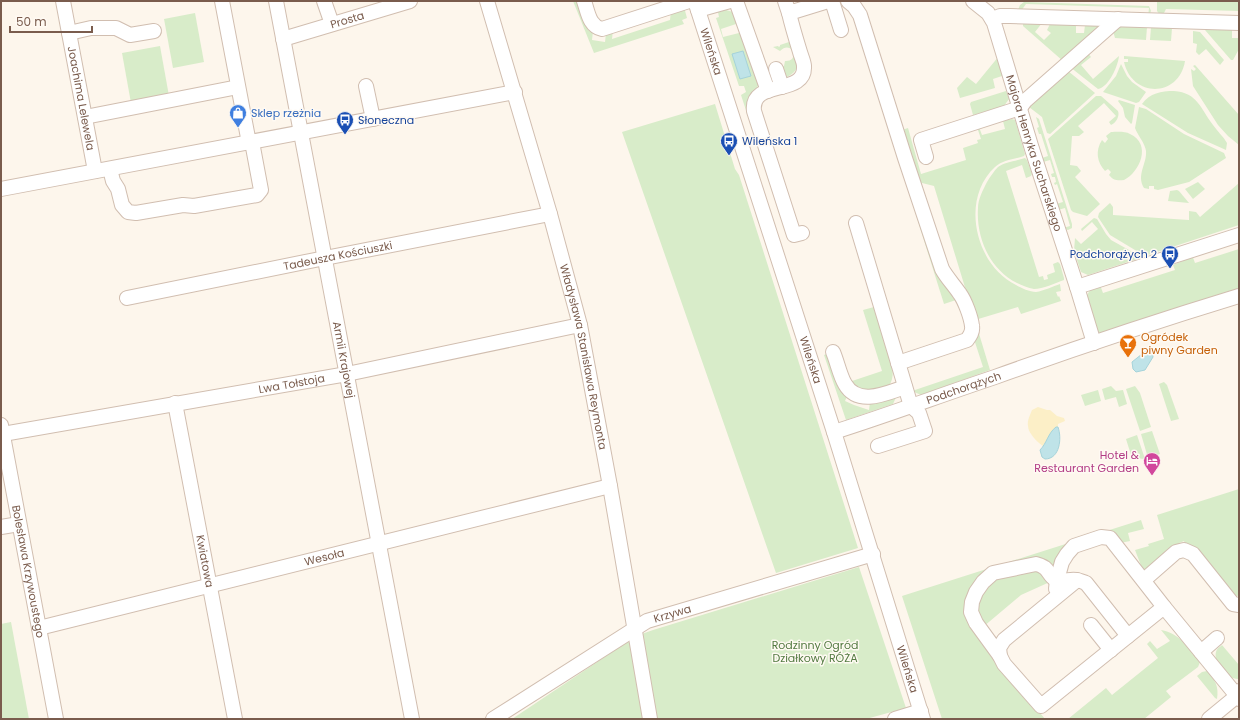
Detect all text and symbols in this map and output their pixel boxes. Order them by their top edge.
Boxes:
street label: Prosta [328,7,366,32]
scale bar [10,8,92,34]
text: 50 m [16,13,47,30]
street label: Wileńska [696,26,726,77]
street label: Joachima Lelewela [64,45,99,152]
street label: Majora Henryka Sucharskiego [1002,73,1066,233]
shop icon: Sklep rzeżnia [228,103,248,128]
place label: Sklep rzeżnia [251,105,321,121]
bus stop icon: Słoneczna [335,110,355,135]
place label: Słoneczna [358,112,414,128]
bus stop icon: Wileńska 1 [719,131,739,156]
place label: Wileńska 1 [742,133,797,149]
street label: Tadeusza Kościuszki [282,237,394,274]
bus stop icon: Podchorążych 2 [1160,244,1180,269]
place label: Podchorążych 2 [1070,246,1157,262]
street label: Władysława Stanisława Reymonta [556,262,611,451]
street label: Armii Krajowej [329,320,359,400]
place label: Ogródek piwny Garden [1141,329,1218,358]
bar icon: Ogródek piwny Garden [1118,333,1138,358]
street label: Wileńska [796,334,826,386]
street label: Podchorążych [924,367,1003,408]
street label: Lwa Tołstoja [257,370,326,397]
place label: Hotel & Restaurant Garden [1034,447,1140,476]
hotel icon: Hotel & Restaurant Garden [1142,451,1162,476]
street label: Bolesława Krzywoustego [8,504,49,639]
street label: Kwiatowa [192,533,218,589]
street label: Wesoła [303,544,346,570]
street label: Krzywa [652,600,693,627]
park label: Rodzinny Ogród Działkowy RÓŻA [772,637,858,666]
street label: Wileńska [893,643,922,695]

